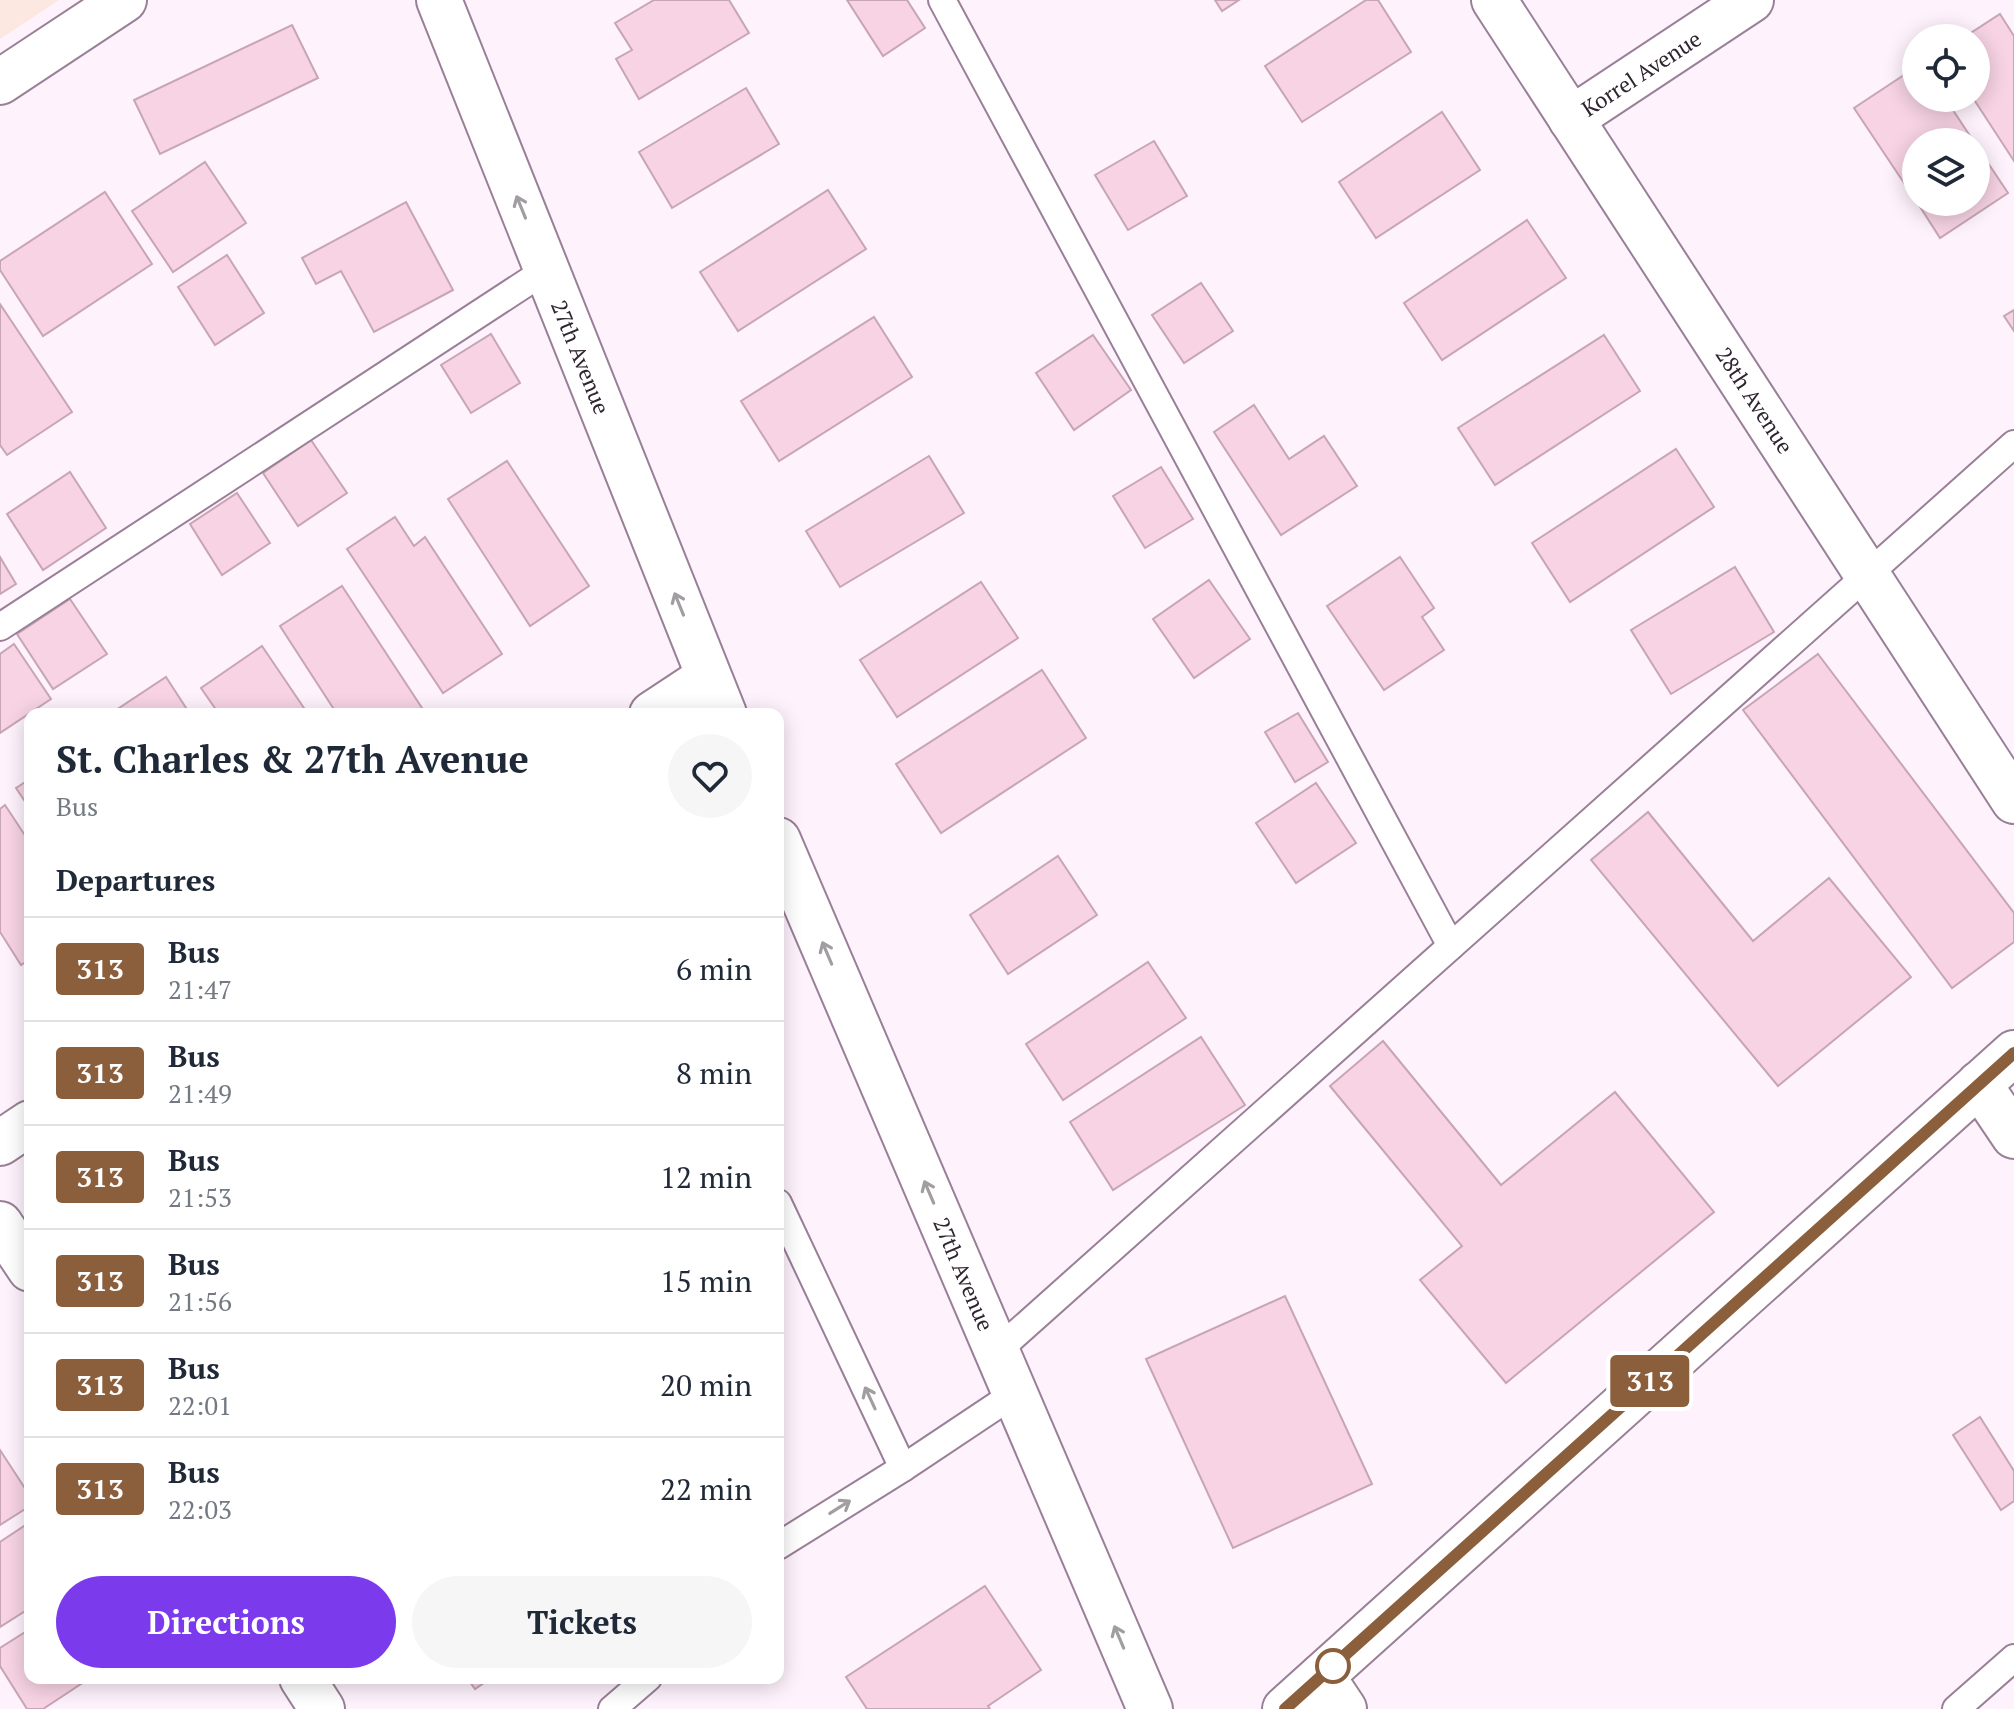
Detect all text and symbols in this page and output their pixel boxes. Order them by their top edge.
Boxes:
street label: Korrel Avenue [1576,24,1706,122]
map controls [1902,24,1990,216]
button: locate [1902,24,1990,112]
button: layers [1902,128,1990,216]
one-way arrow [513,195,527,220]
street label: 27th Avenue [545,296,617,418]
street label: 28th Avenue [1710,341,1800,459]
one-way arrow [671,592,686,617]
text: St. Charles & 27th Avenue [56,734,529,784]
button: heart [668,734,752,818]
text: Bus [56,789,98,823]
text: Departures [56,860,215,900]
text: Bus [168,932,220,972]
one-way arrow [818,942,833,966]
text: 6 min [676,949,752,989]
text: 313 [76,950,124,987]
text: 21:47 [168,972,232,1006]
text: Bus [168,1036,220,1076]
text: 8 min [676,1053,752,1093]
text: 313 [76,1054,124,1091]
text: 21:49 [168,1076,232,1110]
text: Bus [168,1140,220,1180]
text: 12 min [660,1157,752,1197]
text: 313 [76,1158,124,1195]
text: 21:53 [168,1180,232,1214]
one-way arrow [920,1181,935,1205]
street label: 27th Avenue [927,1213,1001,1335]
text: Bus [168,1244,220,1284]
text: 15 min [660,1261,752,1301]
text: 313 [76,1262,124,1299]
text: 21:56 [168,1284,232,1318]
text: Bus [168,1348,220,1388]
line badge: 313 [1604,1355,1696,1407]
text: 313 [1626,1362,1674,1399]
text: 20 min [660,1365,752,1405]
text: 313 [76,1366,124,1403]
one-way arrow [862,1386,877,1410]
text: 22:01 [168,1388,232,1422]
text: Bus [168,1452,220,1492]
text: 22 min [660,1469,752,1509]
text: 313 [76,1470,124,1507]
text: 22:03 [168,1492,232,1526]
one-way arrow [829,1499,851,1516]
button: Directions [56,1576,396,1668]
button: Tickets [412,1576,752,1668]
one-way arrow [1111,1626,1126,1650]
unlabelled marker [1316,1649,1350,1683]

